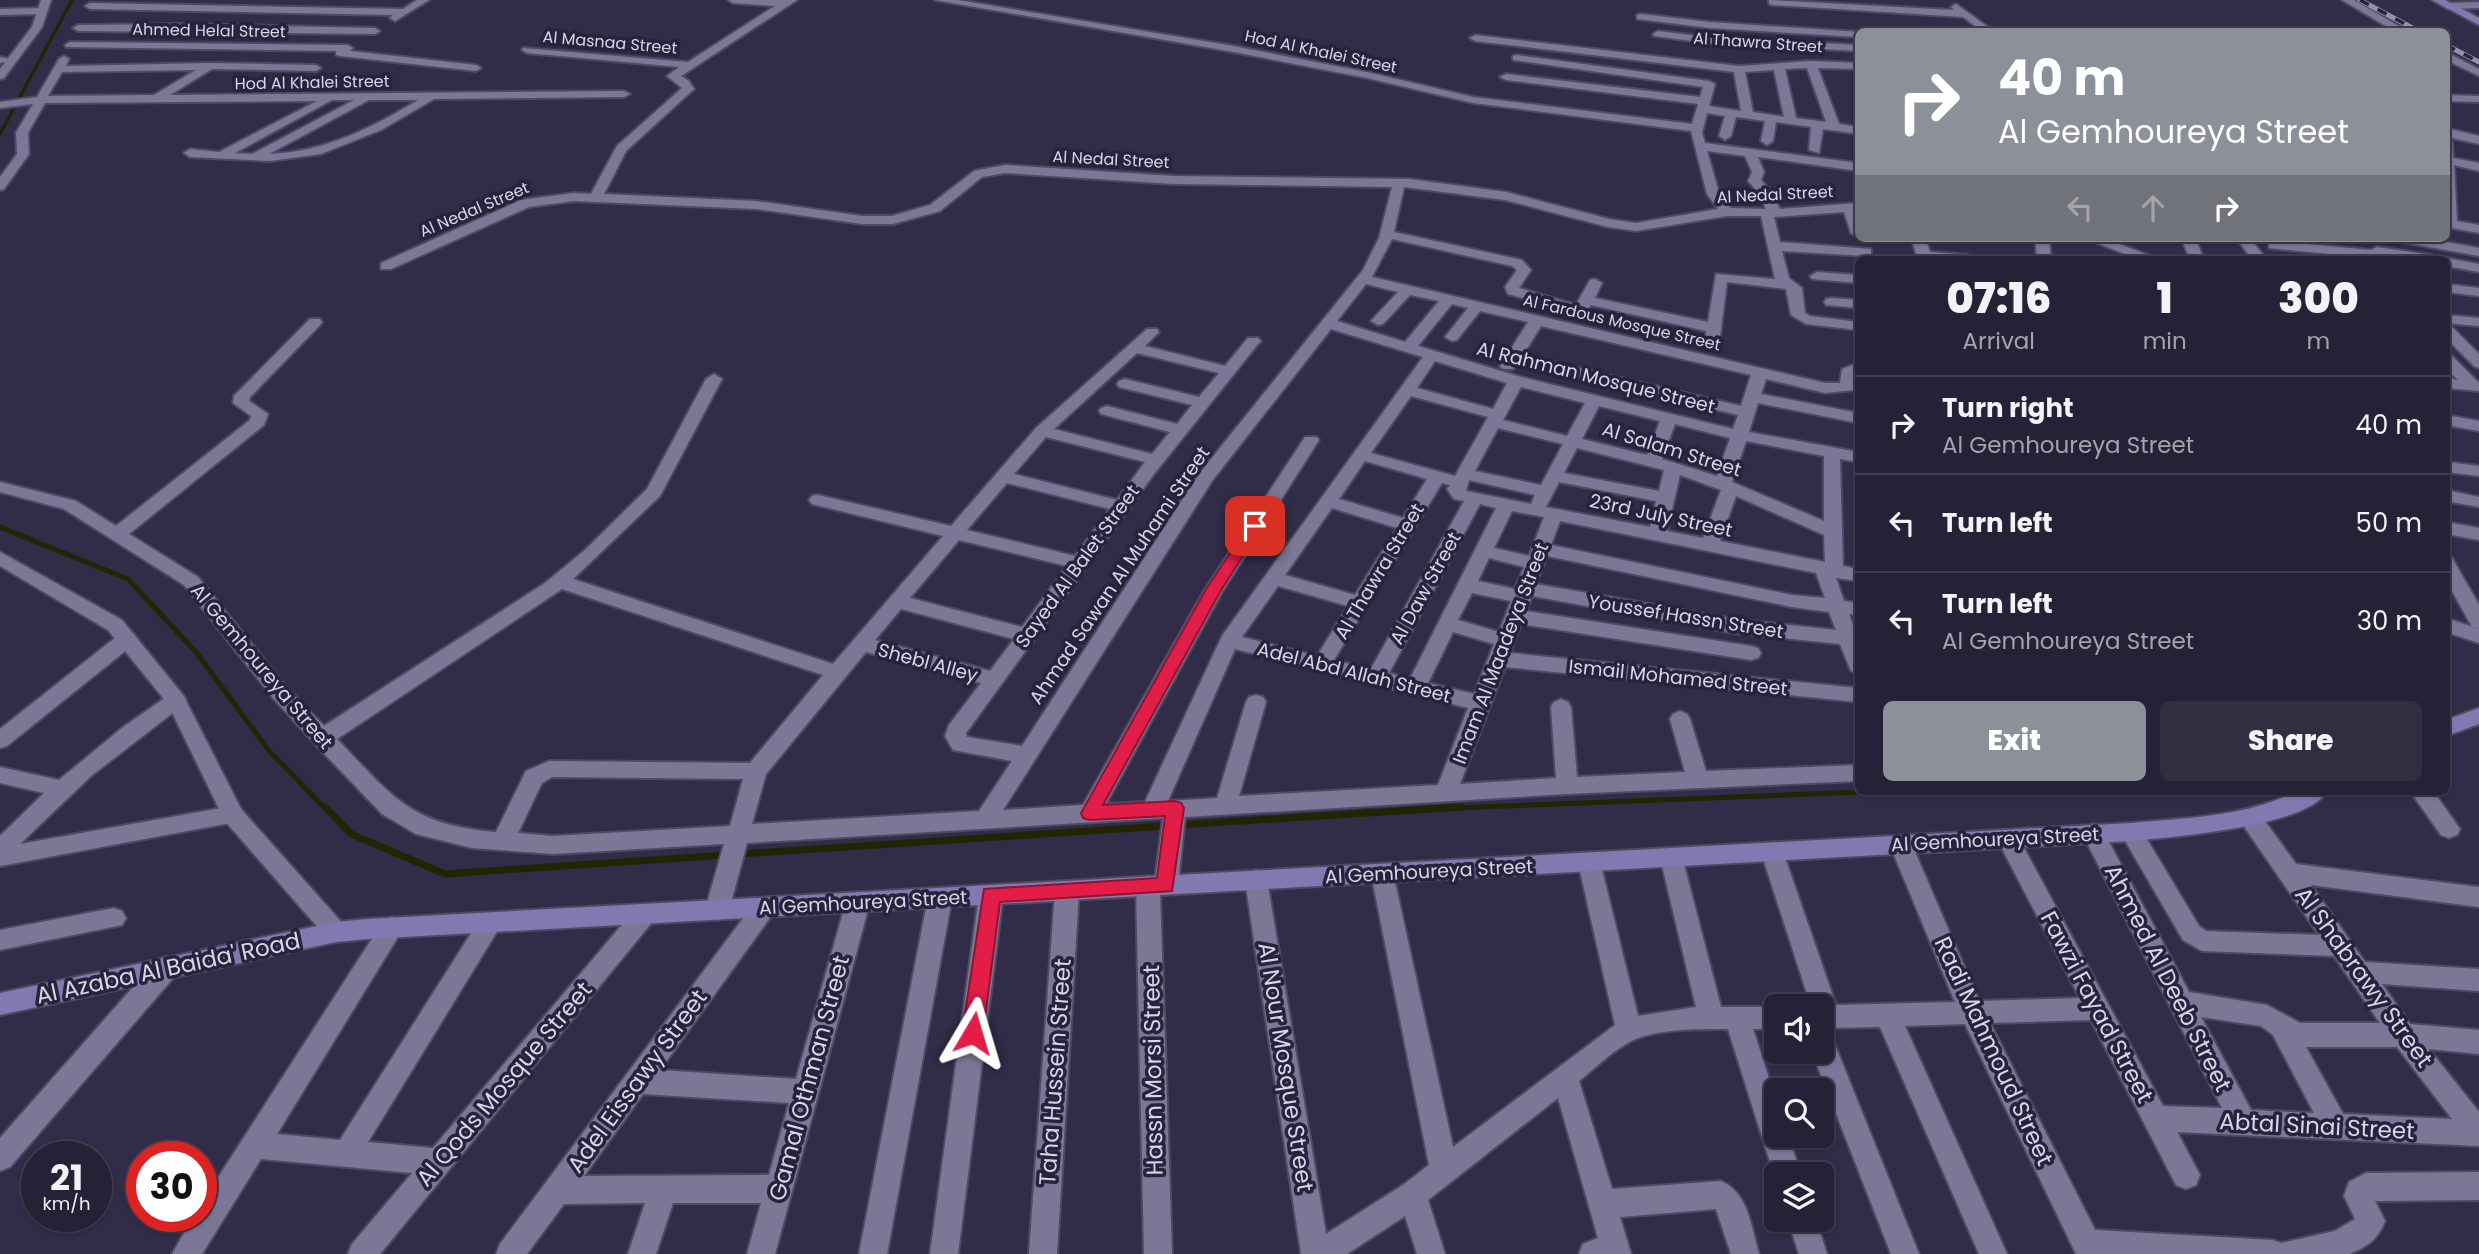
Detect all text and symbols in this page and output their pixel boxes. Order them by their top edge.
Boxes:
street label: Ahmed Helal Street [132,18,286,43]
street label: Hod Al Khalei Street [1243,24,1399,79]
street label: Al Masnaa Street [542,25,678,60]
street label: Al Thawra Street [1692,27,1824,59]
text: 40 m [1998,44,2125,112]
icon: right [1883,56,1974,147]
street label: Hod Al Khalei Street [234,70,390,95]
text: Al Gemhoureya Street [1998,109,2349,154]
street label: Al Nedal Street [1052,145,1170,174]
street label: Al Nedal Street [416,176,533,243]
street label: Al Nedal Street [1716,180,1834,209]
icon: left [2061,189,2099,227]
icon: ahead [2134,189,2172,227]
icon: right [2207,189,2245,227]
text: 07:16 [1946,269,2051,328]
text: 1 [2157,269,2173,328]
text: 300 [2278,269,2359,328]
street label: Al Fardous Mosque Street [1521,289,1723,356]
text: Arrival [1963,325,2035,357]
text: min [2143,325,2187,357]
text: m [2307,325,2330,357]
street label: Al Rahman Mosque Street [1474,335,1718,420]
text: Turn right [1942,390,2074,426]
icon: right [1883,406,1921,444]
text: 40 m [2356,407,2422,443]
street label: Al Salam Street [1599,415,1745,484]
text: Al Gemhoureya Street [1942,429,2194,461]
street label: Ahmad Sawan Al Muhami Street [1023,441,1216,710]
street label: Sayed Al Balet Street [1009,479,1146,653]
street label: 23rd July Street [1587,487,1735,544]
pin [1225,496,1285,556]
street label: Al Thawra Street [1328,498,1431,644]
icon: left [1883,504,1921,542]
text: Turn left [1942,505,2053,541]
text: 50 m [2356,505,2422,541]
icon: arrive [1236,507,1274,545]
street label: Al Daw Street [1383,527,1468,650]
street label: Imam Al Maadeya Street [1446,538,1555,768]
street label: Al Gemhoureya Street [184,578,339,755]
text: Turn left [1942,586,2053,622]
street label: Youssef Hassn Street [1586,588,1785,645]
icon: left [1883,602,1921,640]
text: 30 m [2357,603,2422,639]
text: Al Gemhoureya Street [1942,625,2194,657]
street label: Adel Abd Allah Street [1254,635,1454,710]
street label: Shebl Alley [875,636,981,689]
street label: Ismail Mohamed Street [1567,653,1789,702]
button: Exit [1883,701,2146,781]
button: Share [2160,701,2422,781]
street label: Al Gemhoureya Street [1890,821,2100,858]
street label: Al Gemhoureya Street [1324,853,1534,890]
street label: Ahmed Al Deeb Street [2097,859,2239,1097]
street label: Al Shabrawy Street [2288,880,2440,1074]
street label: Al Gemhoureya Street [758,884,968,921]
street label: Fawzi Fayad Street [2033,905,2161,1109]
street label: Al Azaba Al Baida' Road [33,924,303,1012]
street label: Radi Mahmoud Street [1927,931,2061,1171]
street label: Al Nour Mosque Street [1250,940,1322,1194]
street label: Gamal Othman Street [761,952,857,1204]
street label: Taha Hussein Street [1031,958,1079,1186]
street label: Hassn Morsi Street [1135,964,1171,1176]
street label: Al Qods Mosque Street [409,975,599,1193]
street label: Adel Eissawy Street [560,983,714,1179]
map controls [1764,994,1834,1232]
button: sound [1764,994,1834,1064]
position arrow [936,996,1010,1070]
button: search [1764,1078,1834,1148]
street label: Abtal Sinai Street [2219,1105,2415,1147]
speed limit sign: 30 [126,1141,217,1232]
text: 21 [50,1153,83,1202]
button: layers [1764,1162,1834,1232]
text: km/h [43,1191,90,1216]

